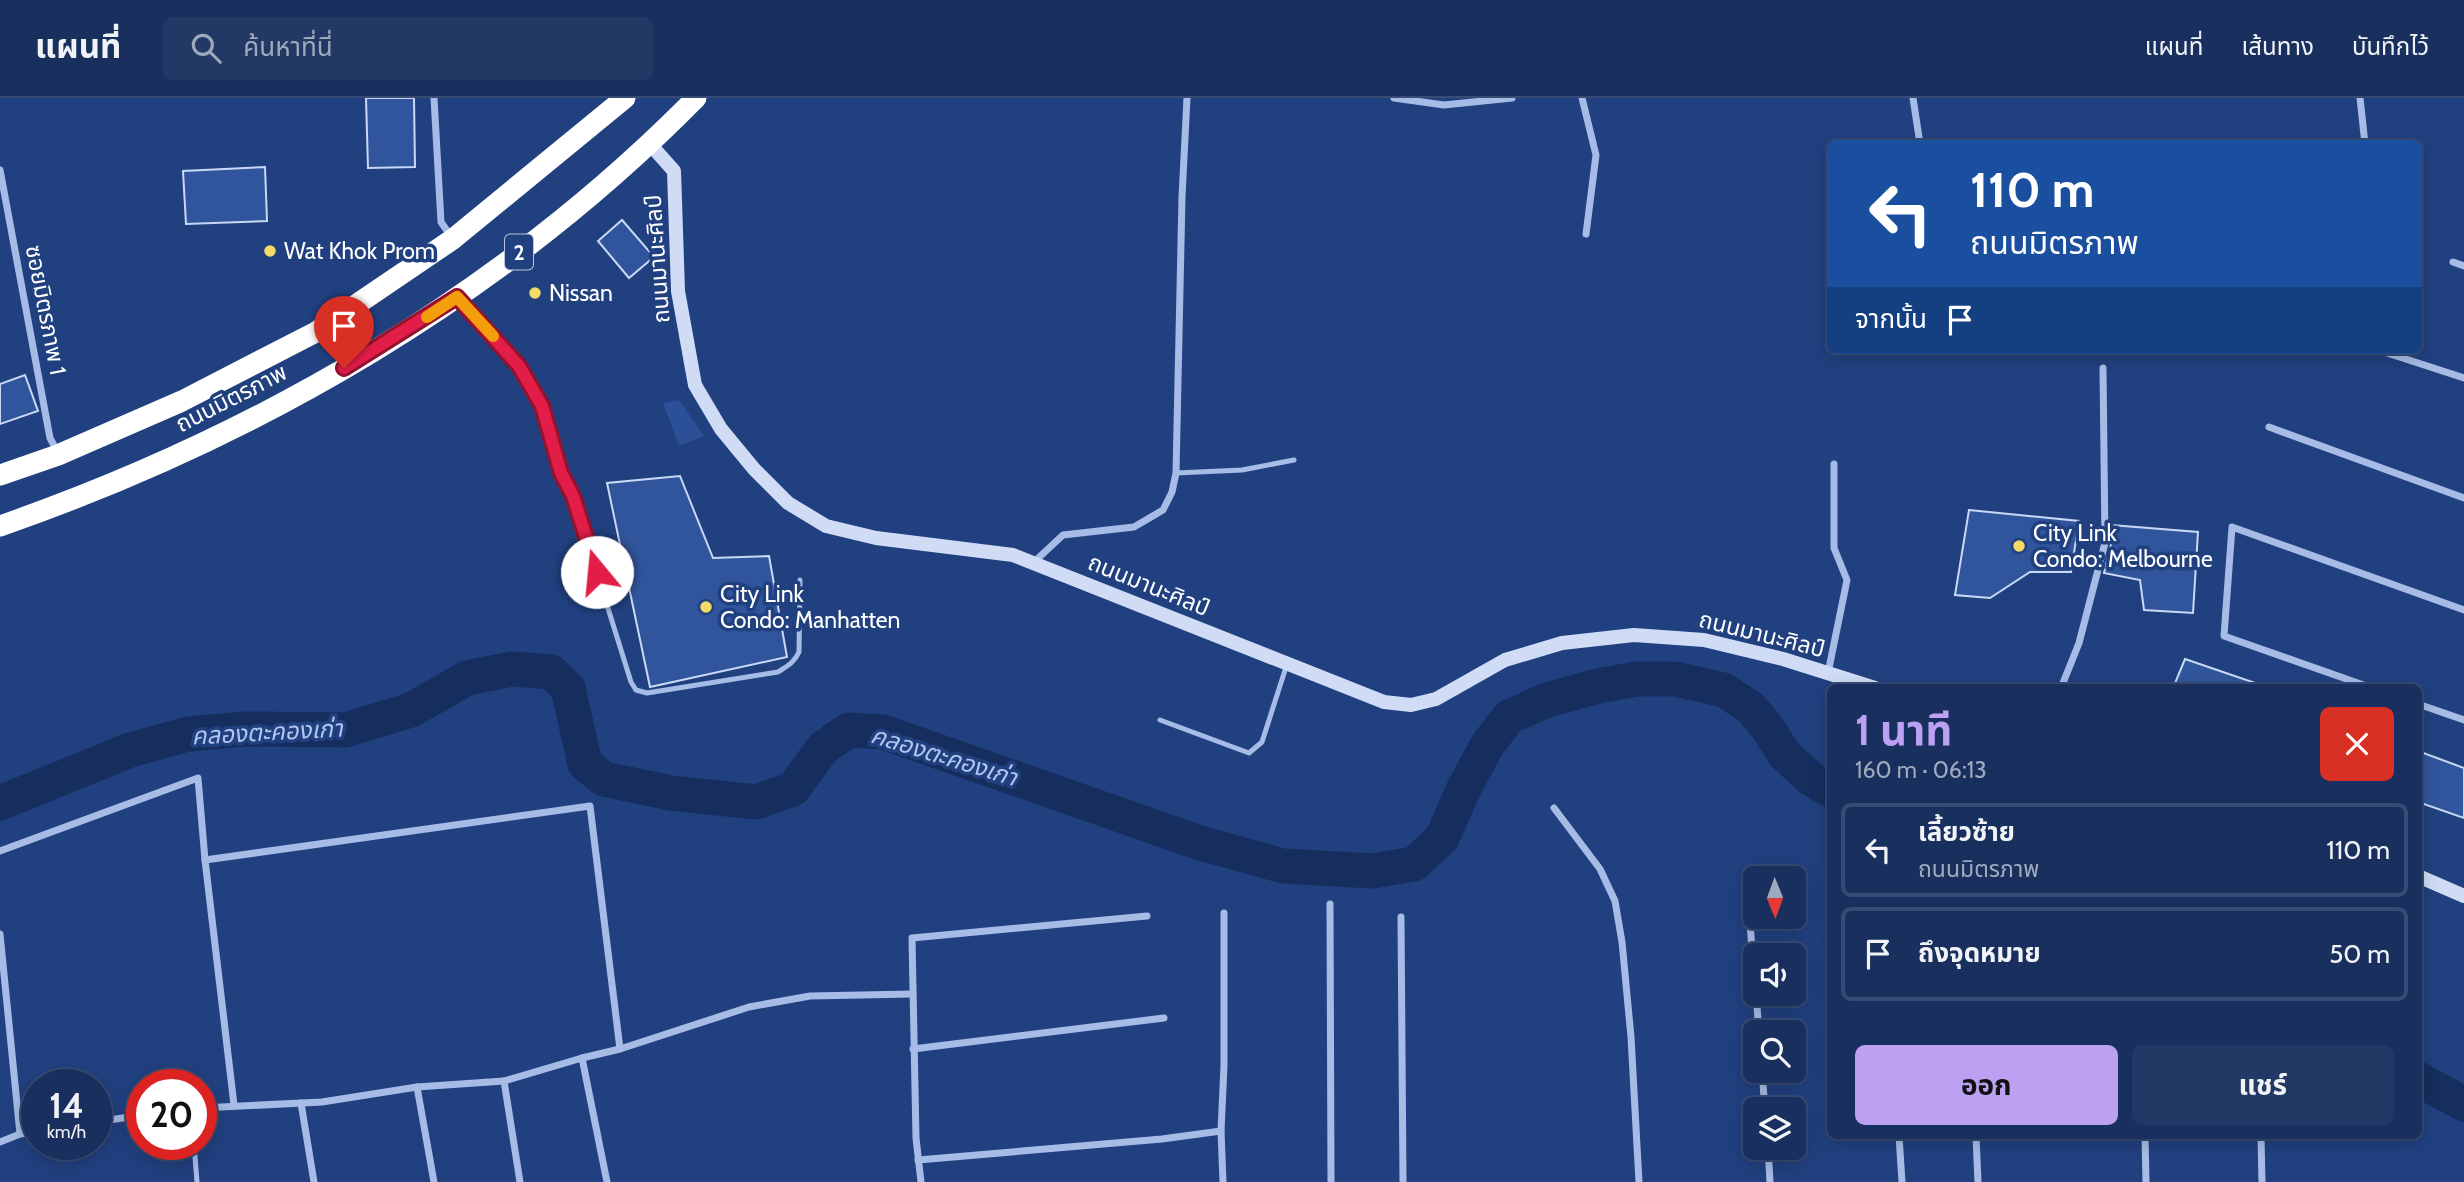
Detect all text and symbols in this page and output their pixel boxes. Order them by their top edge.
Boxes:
search box [163,17,653,80]
text: แผนที่ [35,26,121,66]
icon: search [187,29,225,67]
text: ค้นหาที่นี่ [243,31,333,63]
text: แผนที่ [2145,32,2203,61]
text: เส้นทาง [2241,32,2314,61]
text: บันทึกไว้ [2352,32,2429,61]
text: 110 m [1970,160,2094,219]
icon: left [1855,168,1946,259]
street label: ถนนมานะศิลป์ [639,194,675,324]
text: ถนนมิตรภาพ [1970,223,2139,262]
road number: 2 [505,234,533,270]
place label: Wat Khok Prom [284,237,435,265]
street label: ซอยมิตรภาพ 1 [20,243,72,377]
marker: Wat Khok Prom [262,243,278,259]
place label: Nissan [549,279,613,307]
marker: Nissan [527,285,543,301]
pin [314,296,374,368]
icon: arrive [1941,301,1979,339]
text: จากนั้น [1855,303,1927,335]
icon: arrive [325,307,363,345]
street label: ถนนมิตรภาพ [171,358,291,438]
place label: City Link Condo: Melbourne [2033,519,2213,573]
position arrow [560,535,634,609]
marker: City Link Condo: Melbourne [2011,538,2027,554]
street label: ถนนมานะศิลป์ [1084,548,1214,622]
place label: City Link Condo: Manhatten [720,580,900,634]
marker: City Link Condo: Manhatten [698,599,714,615]
street label: ถนนมานะศิลป์ [1696,605,1828,663]
text: 1 นาที [1855,704,1952,756]
button: close [2320,707,2394,781]
water label: คลองตะคองเก่า [191,714,344,750]
water label: คลองตะคองเก่า [868,720,1022,792]
text: 160 m · 06:13 [1855,756,1987,784]
text: เลี้ยวซ้าย [1918,816,2015,848]
icon: left [1859,831,1897,869]
text: 110 m [2326,834,2390,866]
text: ถนนมิตรภาพ [1918,855,2039,883]
north arrow [1743,866,1806,929]
map controls [1743,866,1806,1160]
icon: arrive [1859,935,1897,973]
text: ถึงจุดหมาย [1918,937,2041,969]
text: 50 m [2329,938,2390,970]
button: sound [1743,943,1806,1006]
button: search [1743,1020,1806,1083]
button: ออก [1855,1045,2118,1125]
button: แชร์ [2132,1045,2394,1125]
speed limit sign: 20 [126,1069,217,1160]
text: 14 [49,1084,84,1127]
button: layers [1743,1097,1806,1160]
text: km/h [47,1121,86,1143]

